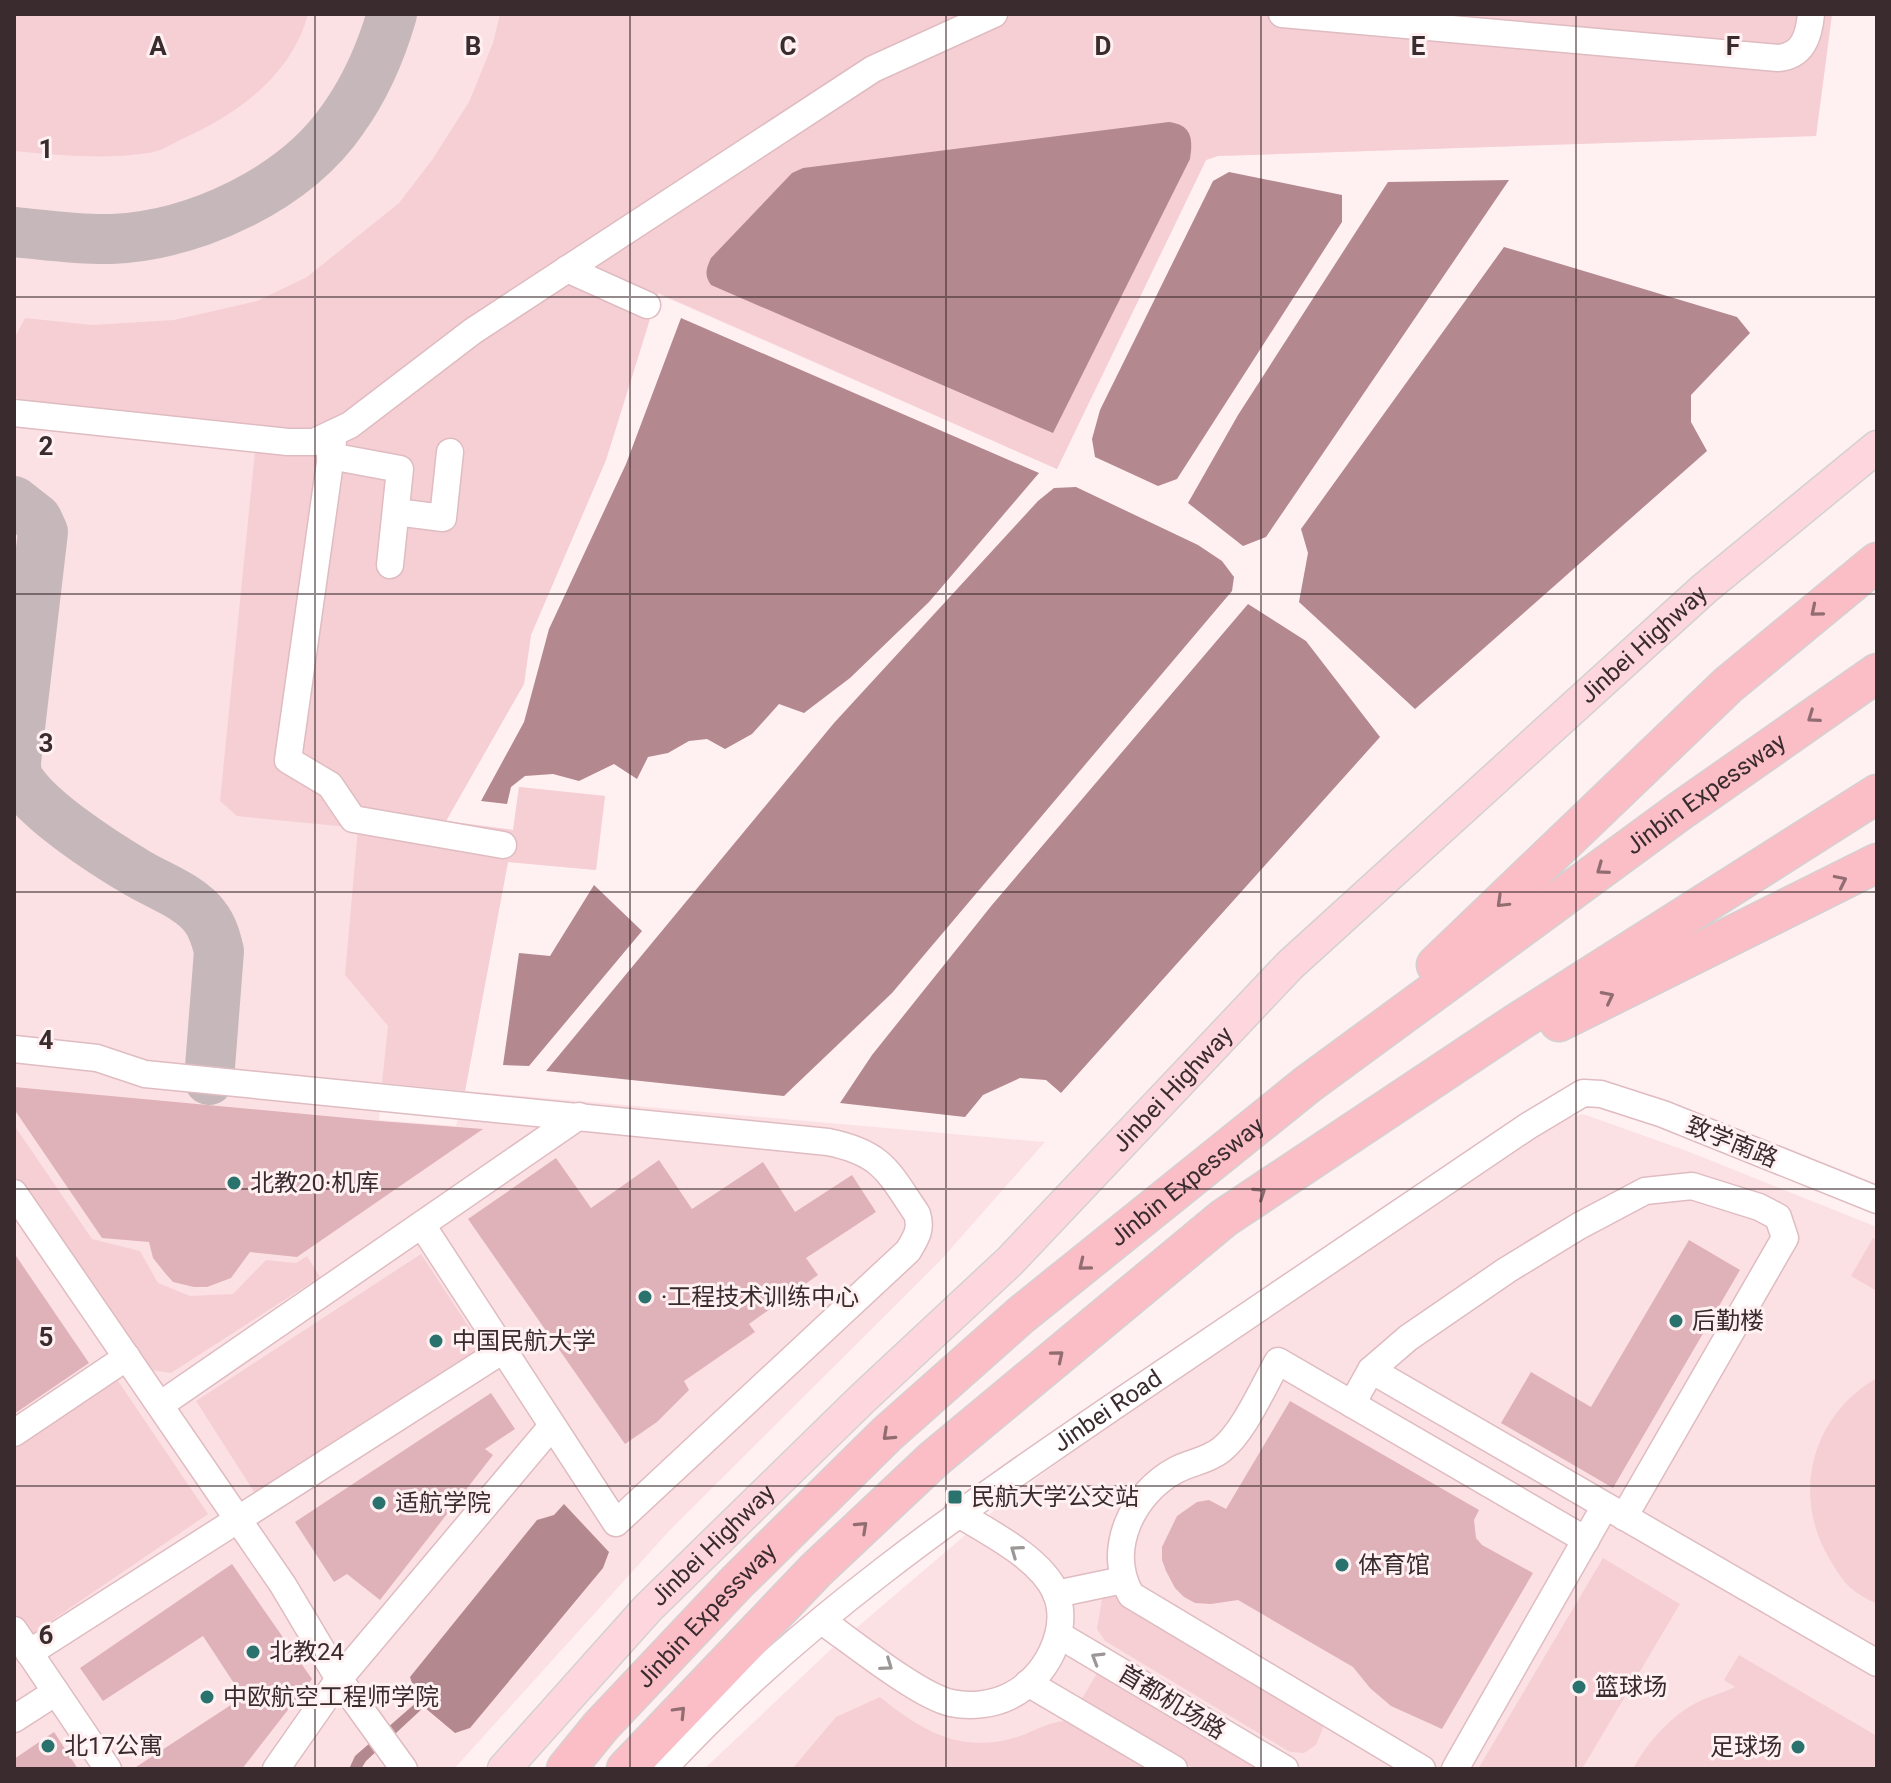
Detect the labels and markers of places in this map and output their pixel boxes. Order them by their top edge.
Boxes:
place label: 北教20·机库 [250,1169,379,1197]
marker: 北教20·机库 [225,1174,243,1192]
place label: ·工程技术训练中心 [661,1283,859,1311]
marker: ·工程技术训练中心 [636,1288,654,1306]
place label: 后勤楼 [1692,1307,1764,1335]
marker: 后勤楼 [1667,1312,1685,1330]
place label: 中国民航大学 [452,1327,596,1355]
marker: 中国民航大学 [427,1332,445,1350]
place label: 民航大学公交站 [971,1483,1139,1511]
marker: 民航大学公交站 [946,1488,964,1506]
place label: 适航学院 [395,1489,491,1517]
marker: 适航学院 [370,1494,388,1512]
place label: 体育馆 [1358,1551,1430,1579]
marker: 体育馆 [1333,1556,1351,1574]
place label: 北教24 [269,1638,344,1666]
marker: 北教24 [244,1643,262,1661]
place label: 篮球场 [1595,1673,1667,1701]
marker: 篮球场 [1570,1678,1588,1696]
place label: 中欧航空工程师学院 [223,1683,439,1711]
marker: 中欧航空工程师学院 [198,1688,216,1706]
place label: 北17公寓 [64,1732,163,1760]
place label: 足球场 [1710,1733,1782,1761]
marker: 北17公寓 [39,1737,57,1755]
marker: 足球场 [1789,1738,1807,1756]

